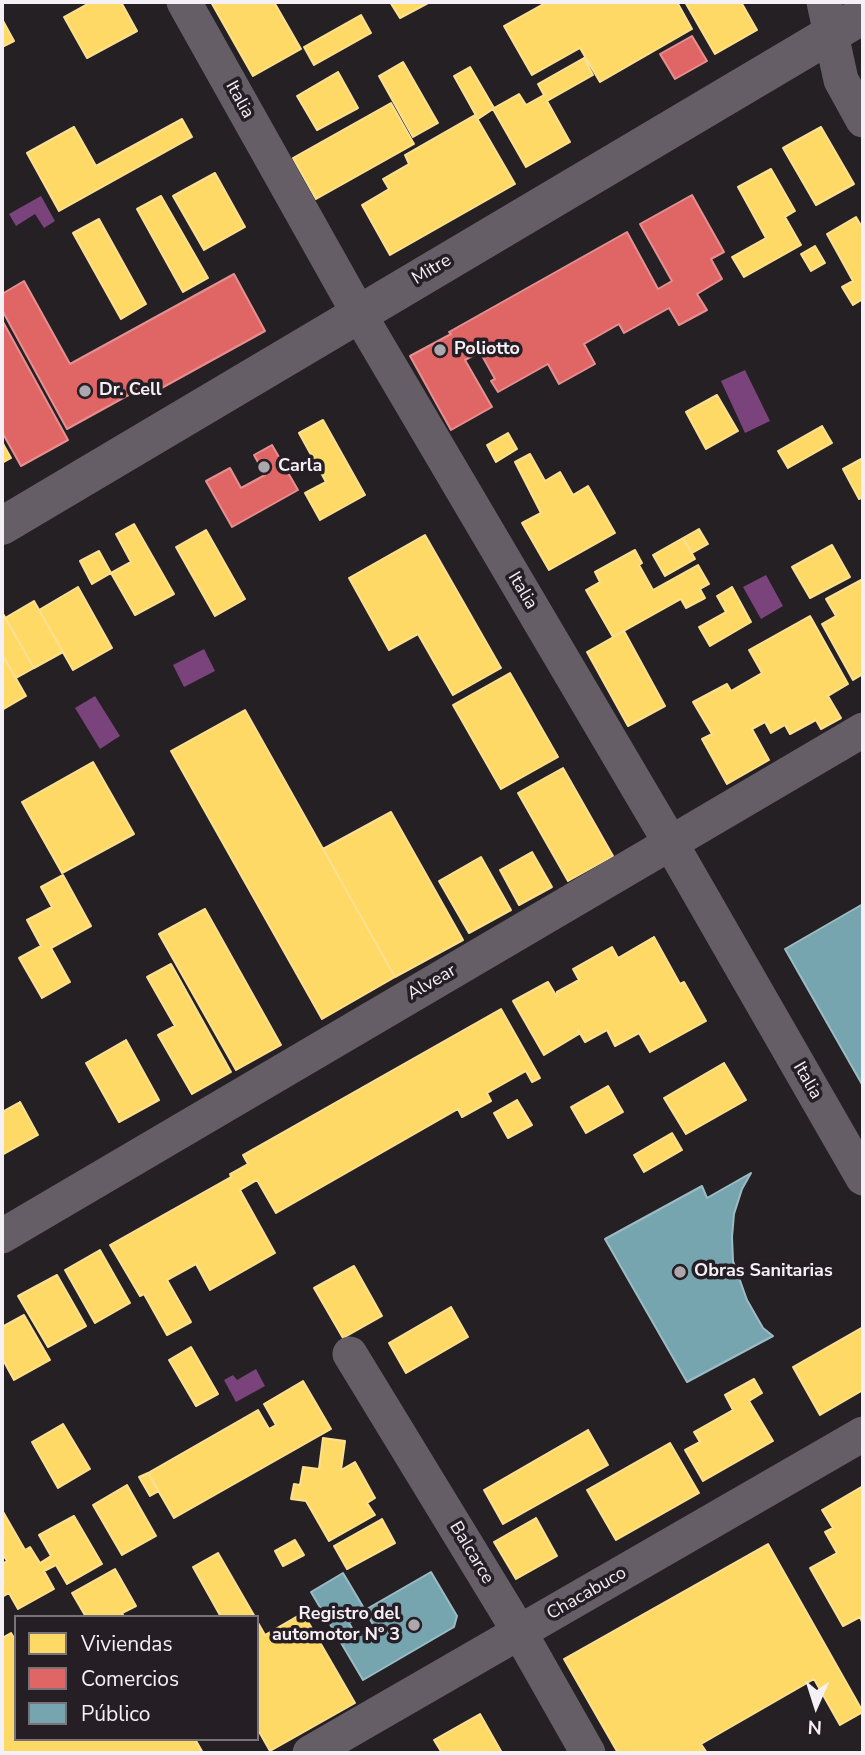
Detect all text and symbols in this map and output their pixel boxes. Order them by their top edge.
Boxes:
street label: Italia [220,77,258,123]
street label: Mitre [409,250,455,290]
place label: Poliotto [454,339,520,361]
marker: Poliotto [432,342,448,358]
place label: Dr. Cell [99,380,162,402]
marker: Dr. Cell [77,383,93,399]
place label: Carla [278,456,322,478]
marker: Carla [256,459,272,475]
street label: Italia [503,569,541,613]
street label: Alvear [404,960,460,1006]
street label: Italia [788,1058,826,1104]
place label: Obras Sanitarias [694,1261,833,1283]
marker: Obras Sanitarias [672,1264,688,1280]
street label: Balcarce [444,1518,498,1588]
street label: Chacabuco [543,1563,631,1625]
place label: Registro del automotor Nº 3 [272,1604,400,1646]
legend [14,1615,259,1741]
marker: Registro del automotor Nº 3 [406,1617,422,1633]
text: Viviendas [81,1630,173,1658]
text: Comercios [81,1665,179,1693]
north arrow [781,1671,851,1741]
text: Público [81,1700,150,1728]
text: N [807,1714,823,1740]

